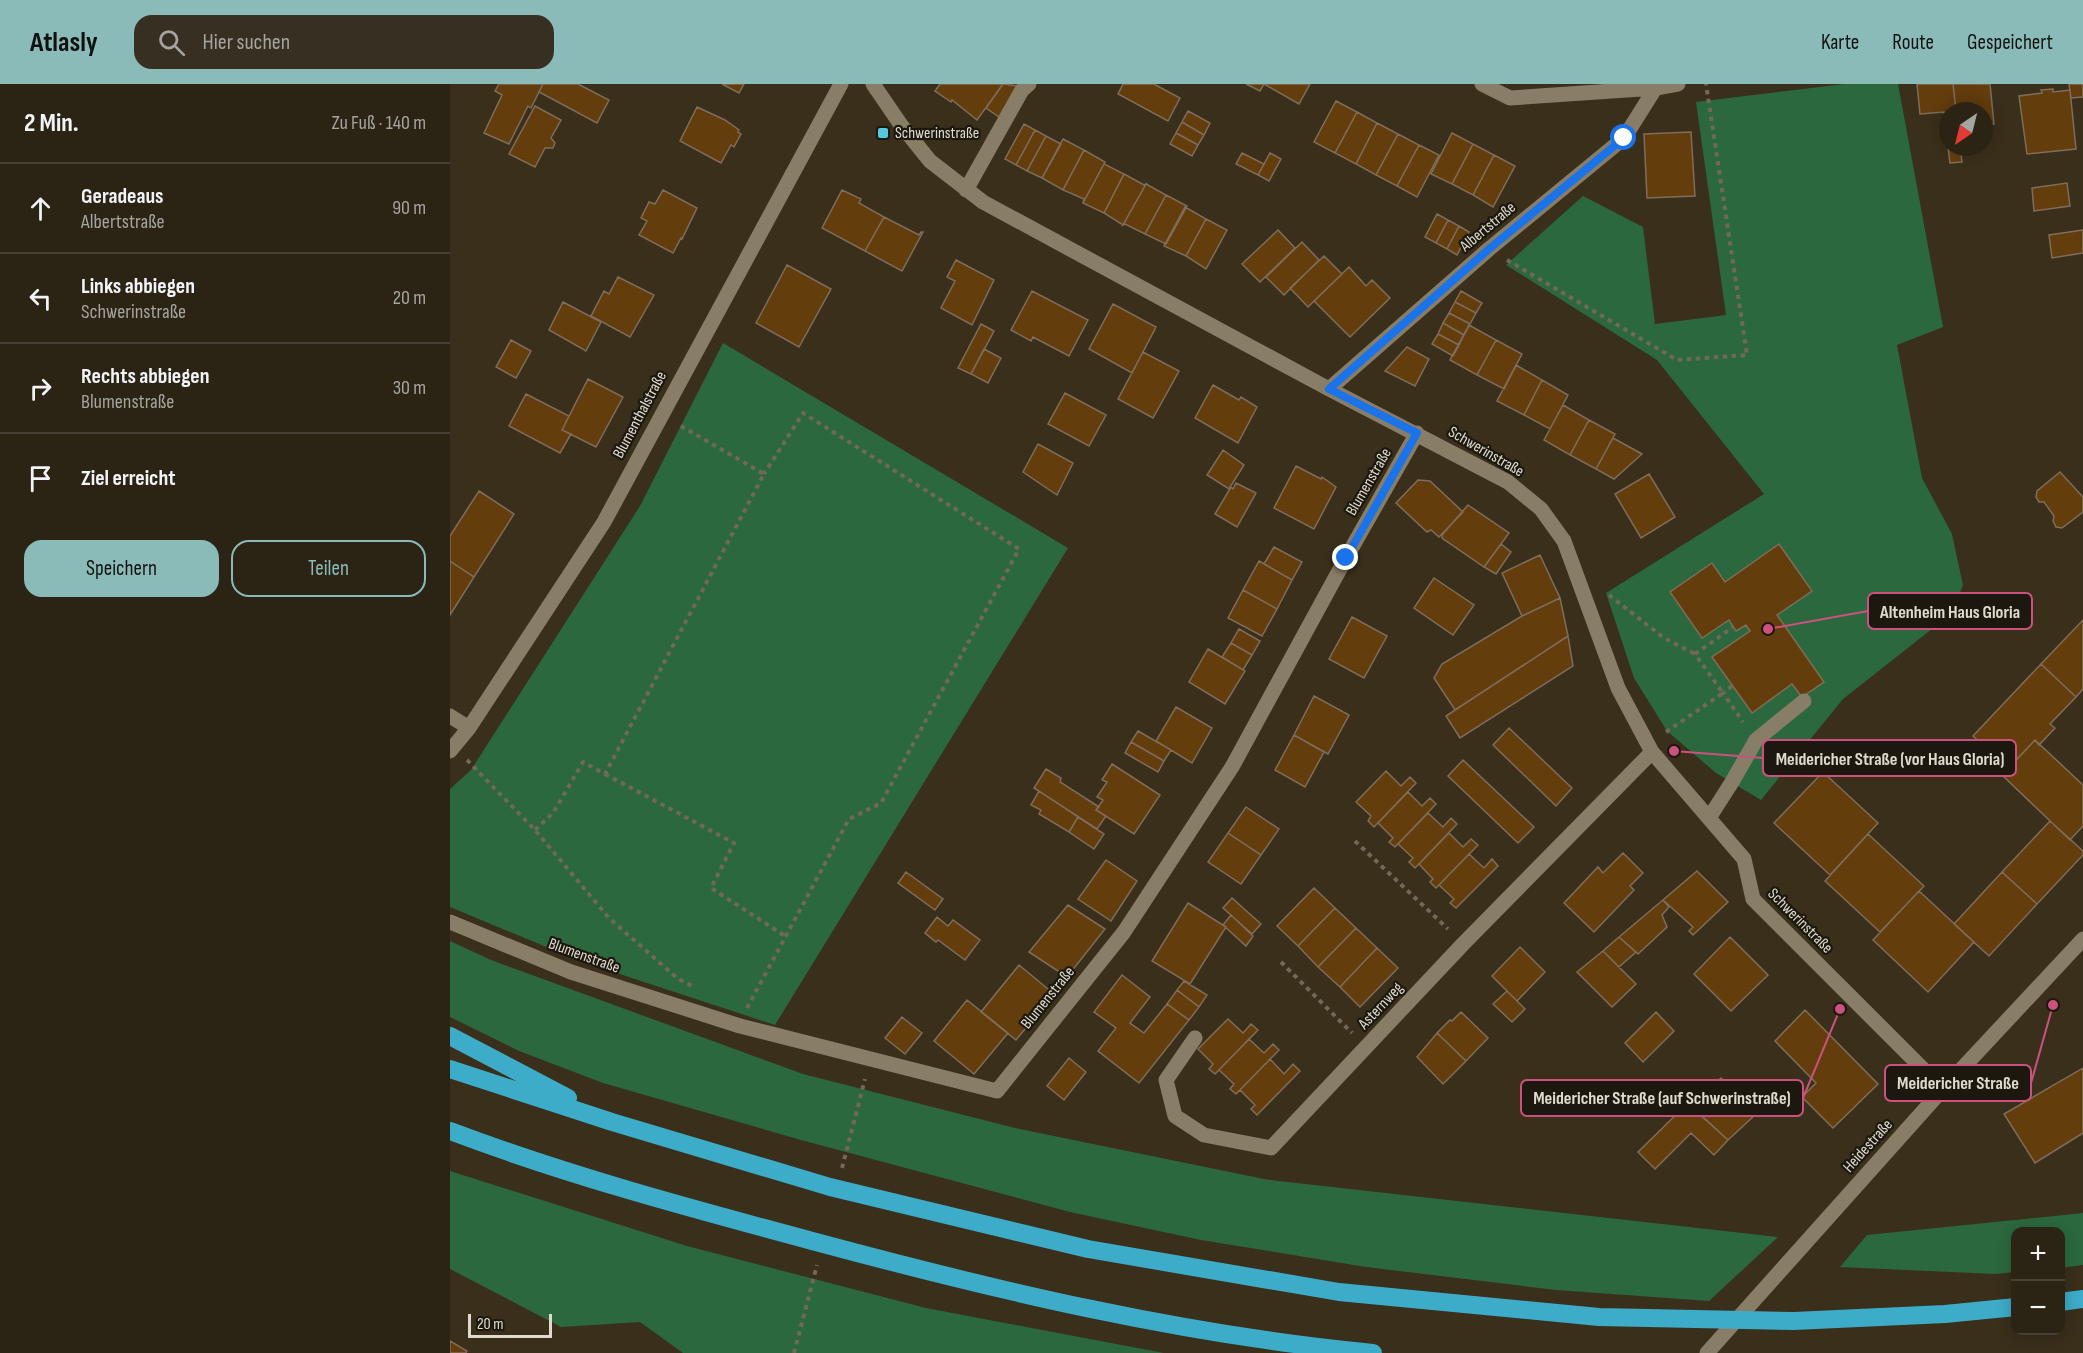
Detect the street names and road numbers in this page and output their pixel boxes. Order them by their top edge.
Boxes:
street label: Albertstraße [1455,198,1520,256]
street label: Blumenthalstraße [609,368,671,462]
street label: Schwerinstraße [1445,423,1527,481]
street label: Blumenstraße [1342,445,1396,519]
street label: Schwerinstraße [1764,885,1836,957]
street label: Blumenstraße [546,934,622,978]
street label: Blumenstraße [1017,963,1079,1033]
street label: Asternweg [1354,979,1407,1034]
street label: Heidestraße [1839,1116,1897,1176]

